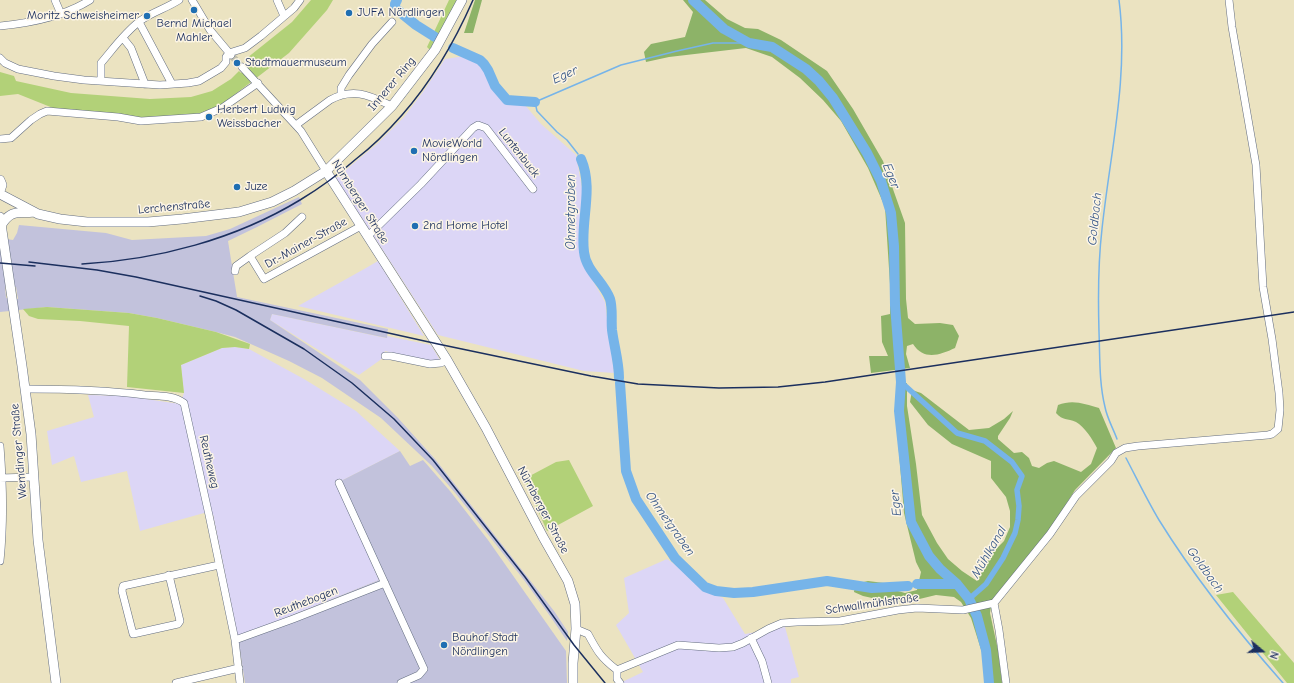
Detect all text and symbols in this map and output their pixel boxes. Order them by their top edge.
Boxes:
marker: Bernd Michael Mahler [189,5,199,15]
place label: JUFA Nördlingen [357,6,445,20]
marker: JUFA Nördlingen [344,8,354,18]
place label: Moritz Schweisheimer [27,9,139,23]
marker: Moritz Schweisheimer [142,11,152,21]
place label: Bernd Michael Mahler [156,17,232,45]
street label: Innerer Ring [365,54,419,114]
place label: Stadtmauermuseum [245,56,347,70]
marker: Stadtmauermuseum [232,58,242,68]
water label: Eger [550,63,580,87]
place label: Herbert Ludwig Weissbacher [217,103,296,131]
marker: Herbert Ludwig Weissbacher [204,112,214,122]
street label: Luntenbuck [495,126,543,180]
place label: MovieWorld Nördlingen [422,137,482,165]
marker: MovieWorld Nördlingen [409,146,419,156]
street label: Nürnberger Straße [328,157,392,247]
water label: Eger [879,161,903,191]
water label: Ohmetgraben [563,174,579,250]
place label: Juze [245,180,268,194]
marker: Juze [232,182,242,192]
water label: Goldbach [1084,192,1106,246]
street label: Lerchenstraße [137,197,211,217]
street label: Dr.-Mainer-Straße [262,214,350,272]
place label: 2nd Home Hotel [423,219,508,233]
marker: 2nd Home Hotel [410,221,420,231]
street label: Wemdinger Straße [8,403,30,499]
street label: Reutheweg [196,434,222,490]
street label: Nürnberger Straße [514,464,572,556]
water label: Ohmetgraben [642,489,698,559]
water label: Eger [887,489,905,517]
water label: Mühlkanal [968,523,1010,581]
water label: Goldbach [1183,544,1227,596]
street label: Reuthebogen [272,583,340,621]
street label: Schwallmühlstraße [825,590,919,618]
place label: Bauhof Stadt Nördlingen [452,631,518,659]
north arrow [1242,631,1282,671]
marker: Bauhof Stadt Nördlingen [439,640,449,650]
text: N [1267,650,1281,661]

